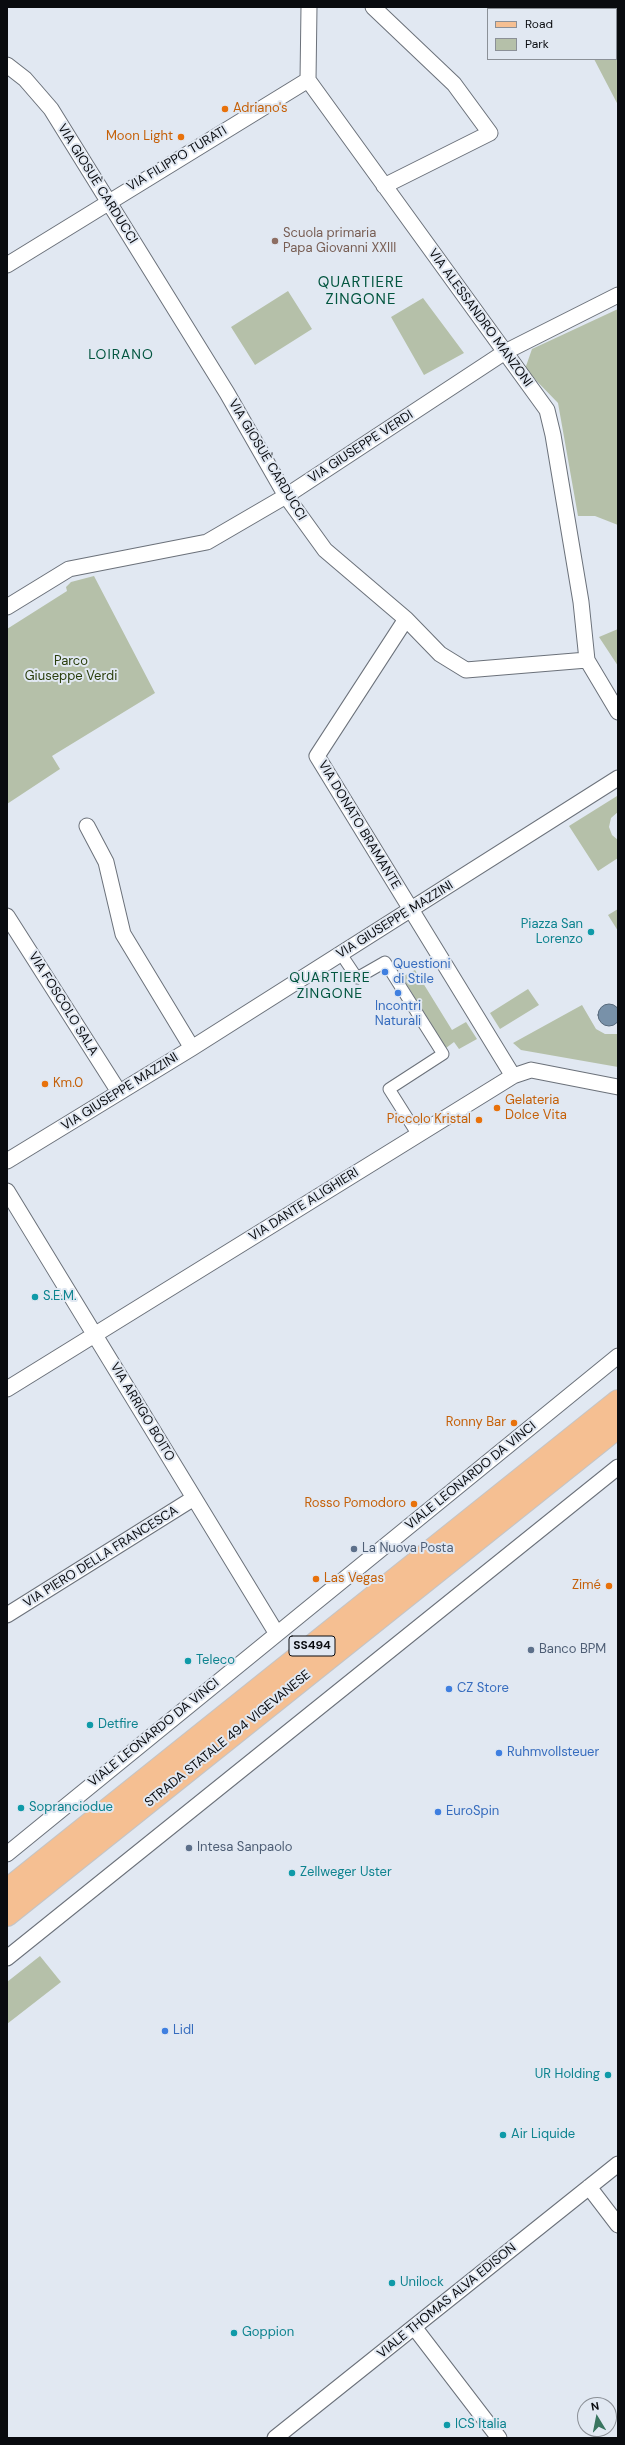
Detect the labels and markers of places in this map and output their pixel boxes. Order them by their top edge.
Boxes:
place label: Adriano's [233,101,288,117]
marker: Adriano's [220,104,230,114]
place label: Moon Light [106,129,173,145]
marker: Moon Light [176,132,186,142]
place label: Scuola primaria Papa Giovanni XXIII [283,226,396,257]
marker: Scuola primaria Papa Giovanni XXIII [270,236,280,246]
place label: Piazza San Lorenzo [521,917,583,948]
marker: Piazza San Lorenzo [586,927,596,937]
place label: Questioni di Stile [393,957,451,988]
marker: Questioni di Stile [380,967,390,977]
marker: Incontri Naturali [393,988,403,998]
place label: Incontri Naturali [375,999,421,1030]
place label: Km.0 [53,1076,83,1092]
marker: Km.0 [40,1079,50,1089]
place label: Gelateria Dolce Vita [505,1093,567,1124]
marker: Gelateria Dolce Vita [492,1103,502,1113]
place label: Piccolo Kristal [387,1112,471,1128]
marker: Piccolo Kristal [474,1115,484,1125]
place label: S.E.M. [43,1289,77,1305]
marker: S.E.M. [30,1292,40,1302]
place label: Ronny Bar [446,1415,506,1431]
marker: Ronny Bar [509,1418,519,1428]
place label: Rosso Pomodoro [304,1496,406,1512]
marker: Rosso Pomodoro [409,1499,419,1509]
place label: La Nuova Posta [362,1541,454,1557]
marker: La Nuova Posta [349,1544,359,1554]
place label: Las Vegas [324,1571,384,1587]
marker: Las Vegas [311,1574,321,1584]
place label: Zimé [572,1578,601,1594]
marker: Zimé [604,1581,614,1591]
place label: Banco BPM [539,1642,606,1658]
marker: Banco BPM [526,1645,536,1655]
place label: Teleco [196,1653,235,1669]
marker: Teleco [183,1656,193,1666]
place label: CZ Store [457,1681,509,1697]
marker: CZ Store [444,1684,454,1694]
place label: Detfire [98,1717,138,1733]
marker: Detfire [85,1720,95,1730]
place label: Ruhmvollsteuer [507,1745,599,1761]
marker: Ruhmvollsteuer [494,1748,504,1758]
place label: Sopranciodue [29,1800,113,1816]
marker: Sopranciodue [16,1803,26,1813]
place label: EuroSpin [446,1804,499,1820]
marker: EuroSpin [433,1807,443,1817]
place label: Intesa Sanpaolo [197,1840,292,1856]
marker: Intesa Sanpaolo [184,1843,194,1853]
place label: Zellweger Uster [300,1865,392,1881]
marker: Zellweger Uster [287,1868,297,1878]
place label: Lidl [173,2023,194,2039]
marker: Lidl [160,2026,170,2036]
place label: UR Holding [535,2067,600,2083]
marker: UR Holding [603,2070,613,2080]
place label: Air Liquide [511,2127,575,2143]
marker: Air Liquide [498,2130,508,2140]
place label: Unilock [400,2275,444,2291]
marker: Unilock [387,2278,397,2288]
place label: Goppion [242,2325,294,2341]
marker: Goppion [229,2328,239,2338]
place label: ICS Italia [455,2417,507,2433]
marker: ICS Italia [442,2420,452,2430]

